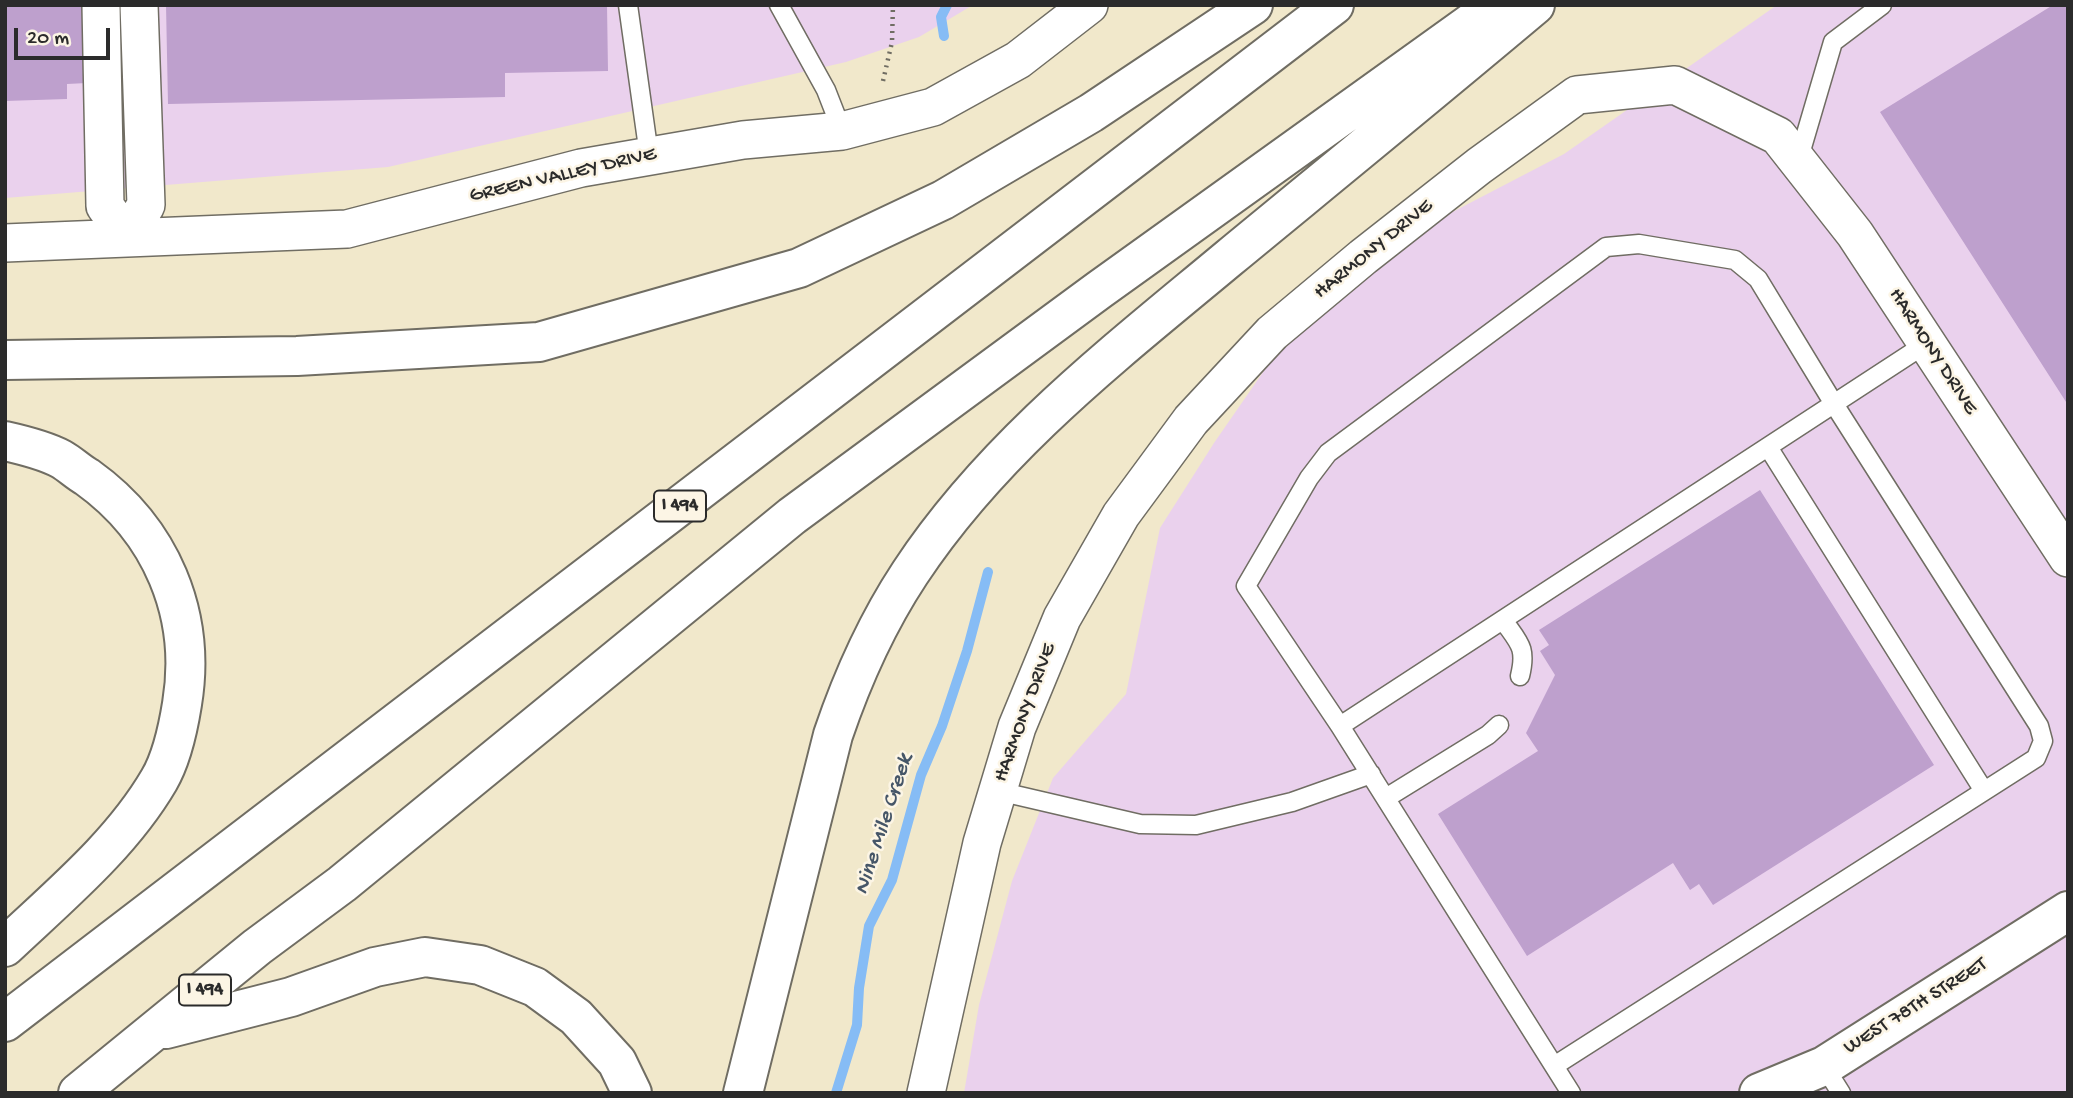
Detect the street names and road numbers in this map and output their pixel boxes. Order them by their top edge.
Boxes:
street label: GREEN VALLEY DRIVE [467,142,659,210]
street label: HARMONY DRIVE [1310,194,1438,306]
street label: HARMONY DRIVE [1882,284,1982,420]
road number: I 494 [654,491,706,522]
street label: HARMONY DRIVE [989,640,1063,786]
street label: WEST 78TH STREET [1840,953,1992,1061]
road number: I 494 [179,974,231,1006]

